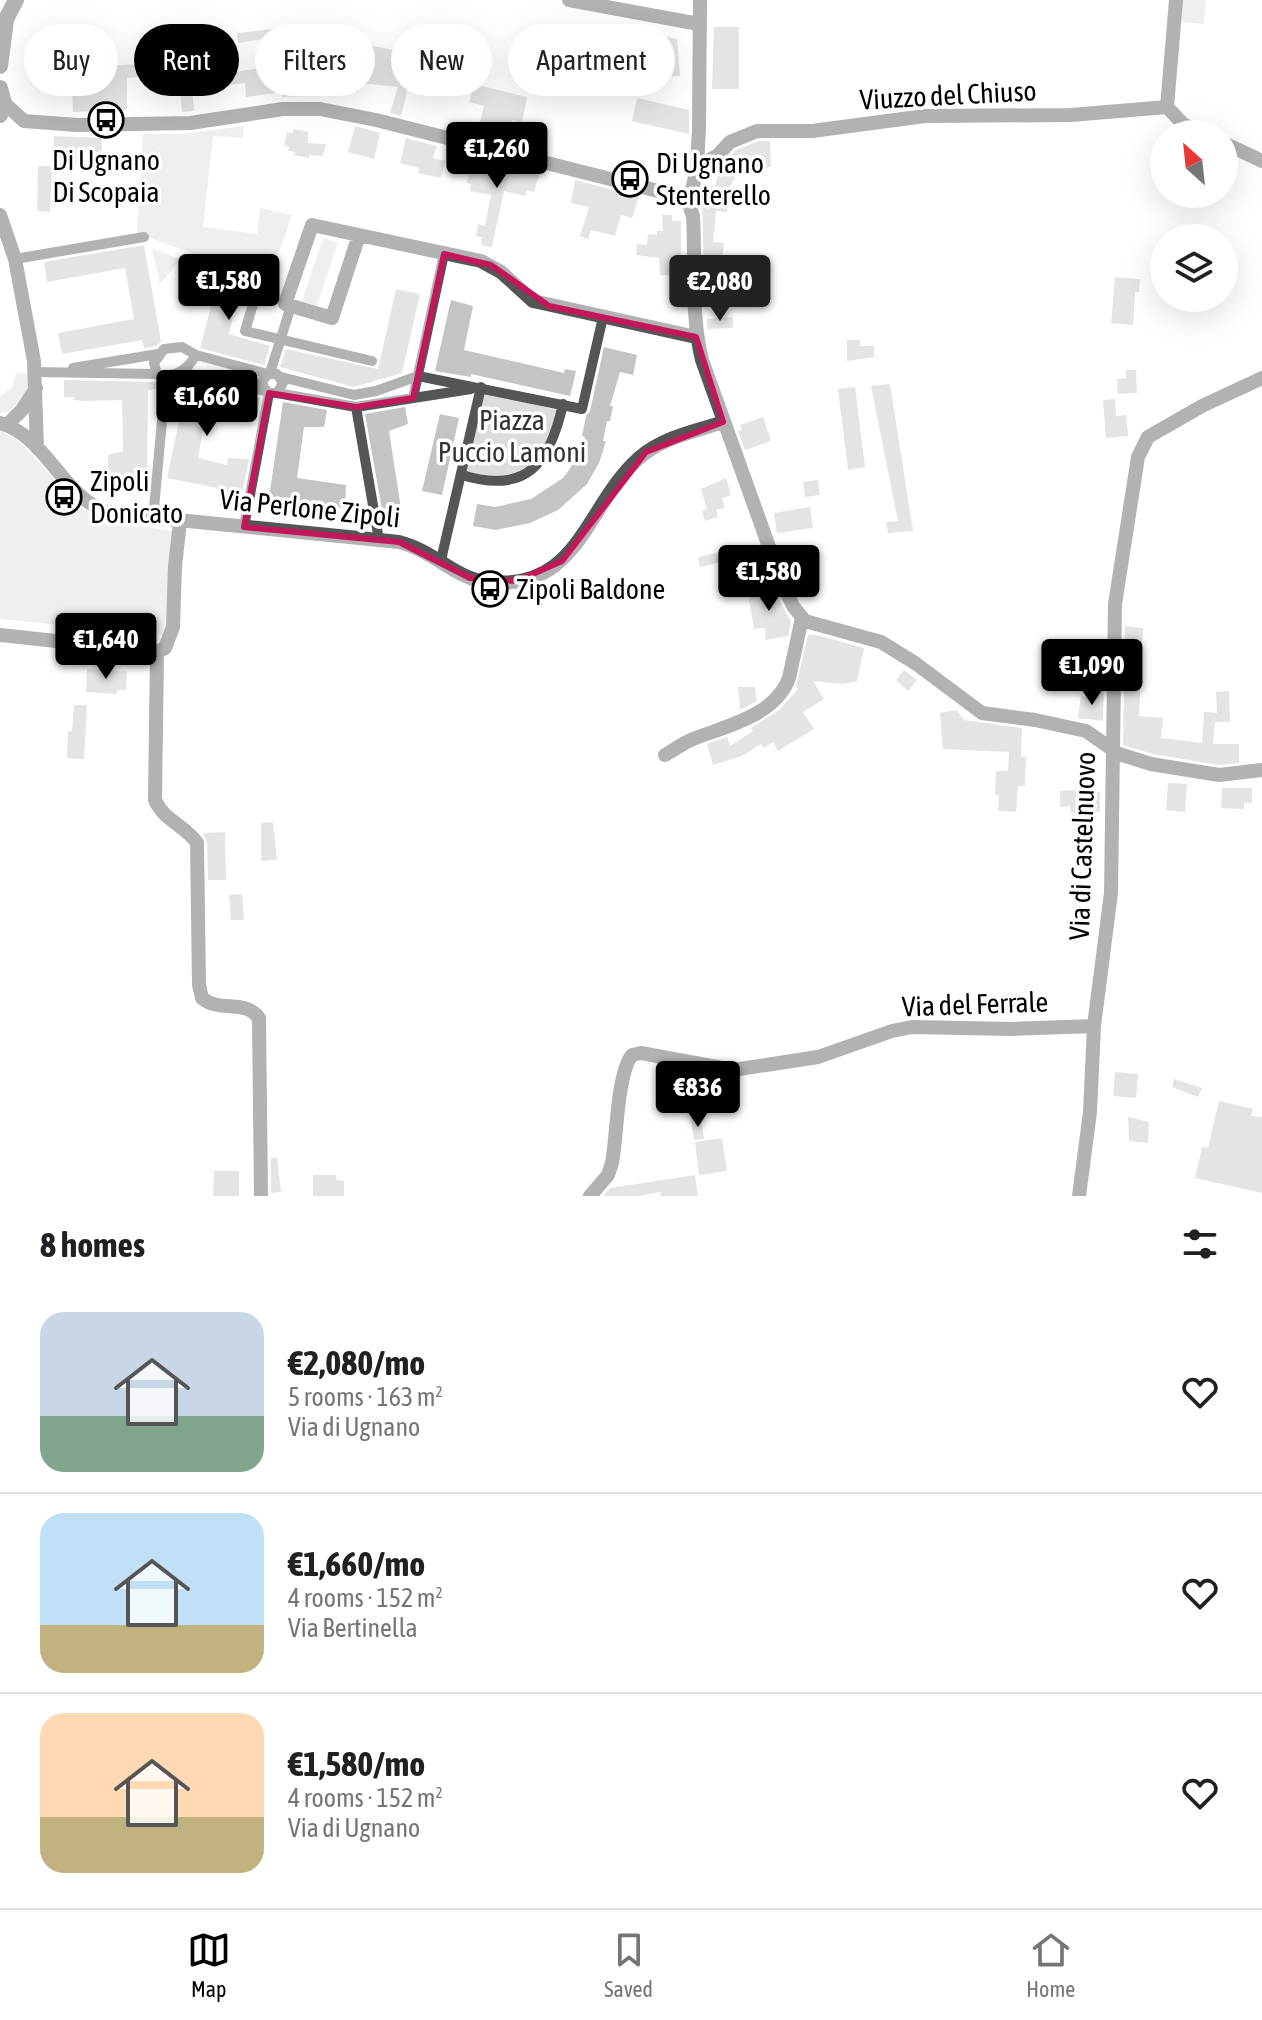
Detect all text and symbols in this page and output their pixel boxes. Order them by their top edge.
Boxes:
chip: Buy [24,24,118,96]
chip: Rent [134,24,239,96]
chip: Filters [255,24,375,96]
chip: New [391,24,492,96]
chip: Apartment [508,24,675,96]
street label: Viuzzo del Chiuso [859,74,1037,116]
bus stop icon: Di Ugnano Di Scopaia [87,101,125,139]
north arrow [1150,120,1238,208]
map controls [1150,120,1238,312]
pin: €1,260 [432,122,562,190]
text: €1,260 [464,133,530,163]
place label: Di Ugnano Di Scopaia [52,144,160,208]
place label: Di Ugnano Stenterello [656,147,771,211]
bus stop icon: Di Ugnano Stenterello [611,160,649,198]
button: layers [1150,224,1238,312]
pin: €1,580 [164,254,294,322]
pin: €2,080 [655,255,785,323]
text: €1,580 [196,265,262,295]
text: €2,080 [687,266,753,296]
pin: €1,660 [142,370,272,438]
text: €1,660 [174,381,240,411]
park label: Piazza Puccio Lamoni [438,404,586,468]
place label: Zipoli Donicato [90,465,183,529]
bus stop icon: Zipoli Donicato [45,478,83,516]
street label: Via Perlone Zipoli [218,483,402,533]
pin: €1,580 [704,545,834,613]
text: €1,580 [736,556,802,586]
bus stop icon: Zipoli Baldone [471,570,509,608]
place label: Zipoli Baldone [516,573,665,605]
pin: €1,640 [41,613,171,681]
text: €1,640 [73,624,139,654]
pin: €1,090 [1027,639,1157,707]
text: €1,090 [1059,650,1125,680]
street label: Via di Castelnuovo [1063,751,1101,941]
street label: Via del Ferrale [901,985,1049,1023]
pin: €836 [651,1061,745,1129]
text: €836 [674,1072,722,1102]
icon: filters [1178,1222,1222,1266]
text: 8 homes [40,1225,145,1264]
text: €2,080/mo [288,1343,425,1382]
icon: home [104,1344,200,1440]
icon: heart [1178,1370,1222,1414]
text: 5 rooms · 163 m² [288,1382,443,1412]
text: Via di Ugnano [288,1412,420,1442]
text: €1,660/mo [288,1544,425,1583]
icon: home [104,1545,200,1641]
icon: heart [1178,1571,1222,1615]
text: 4 rooms · 152 m² [288,1583,443,1613]
text: Via Bertinella [288,1613,418,1643]
text: €1,580/mo [288,1744,425,1783]
icon: home [104,1745,200,1841]
icon: heart [1178,1771,1222,1815]
text: 4 rooms · 152 m² [288,1783,443,1813]
text: Via di Ugnano [288,1813,420,1843]
tab: Map [187,1928,231,2002]
tab: Saved [604,1928,653,2002]
tab: Home [1026,1928,1075,2002]

